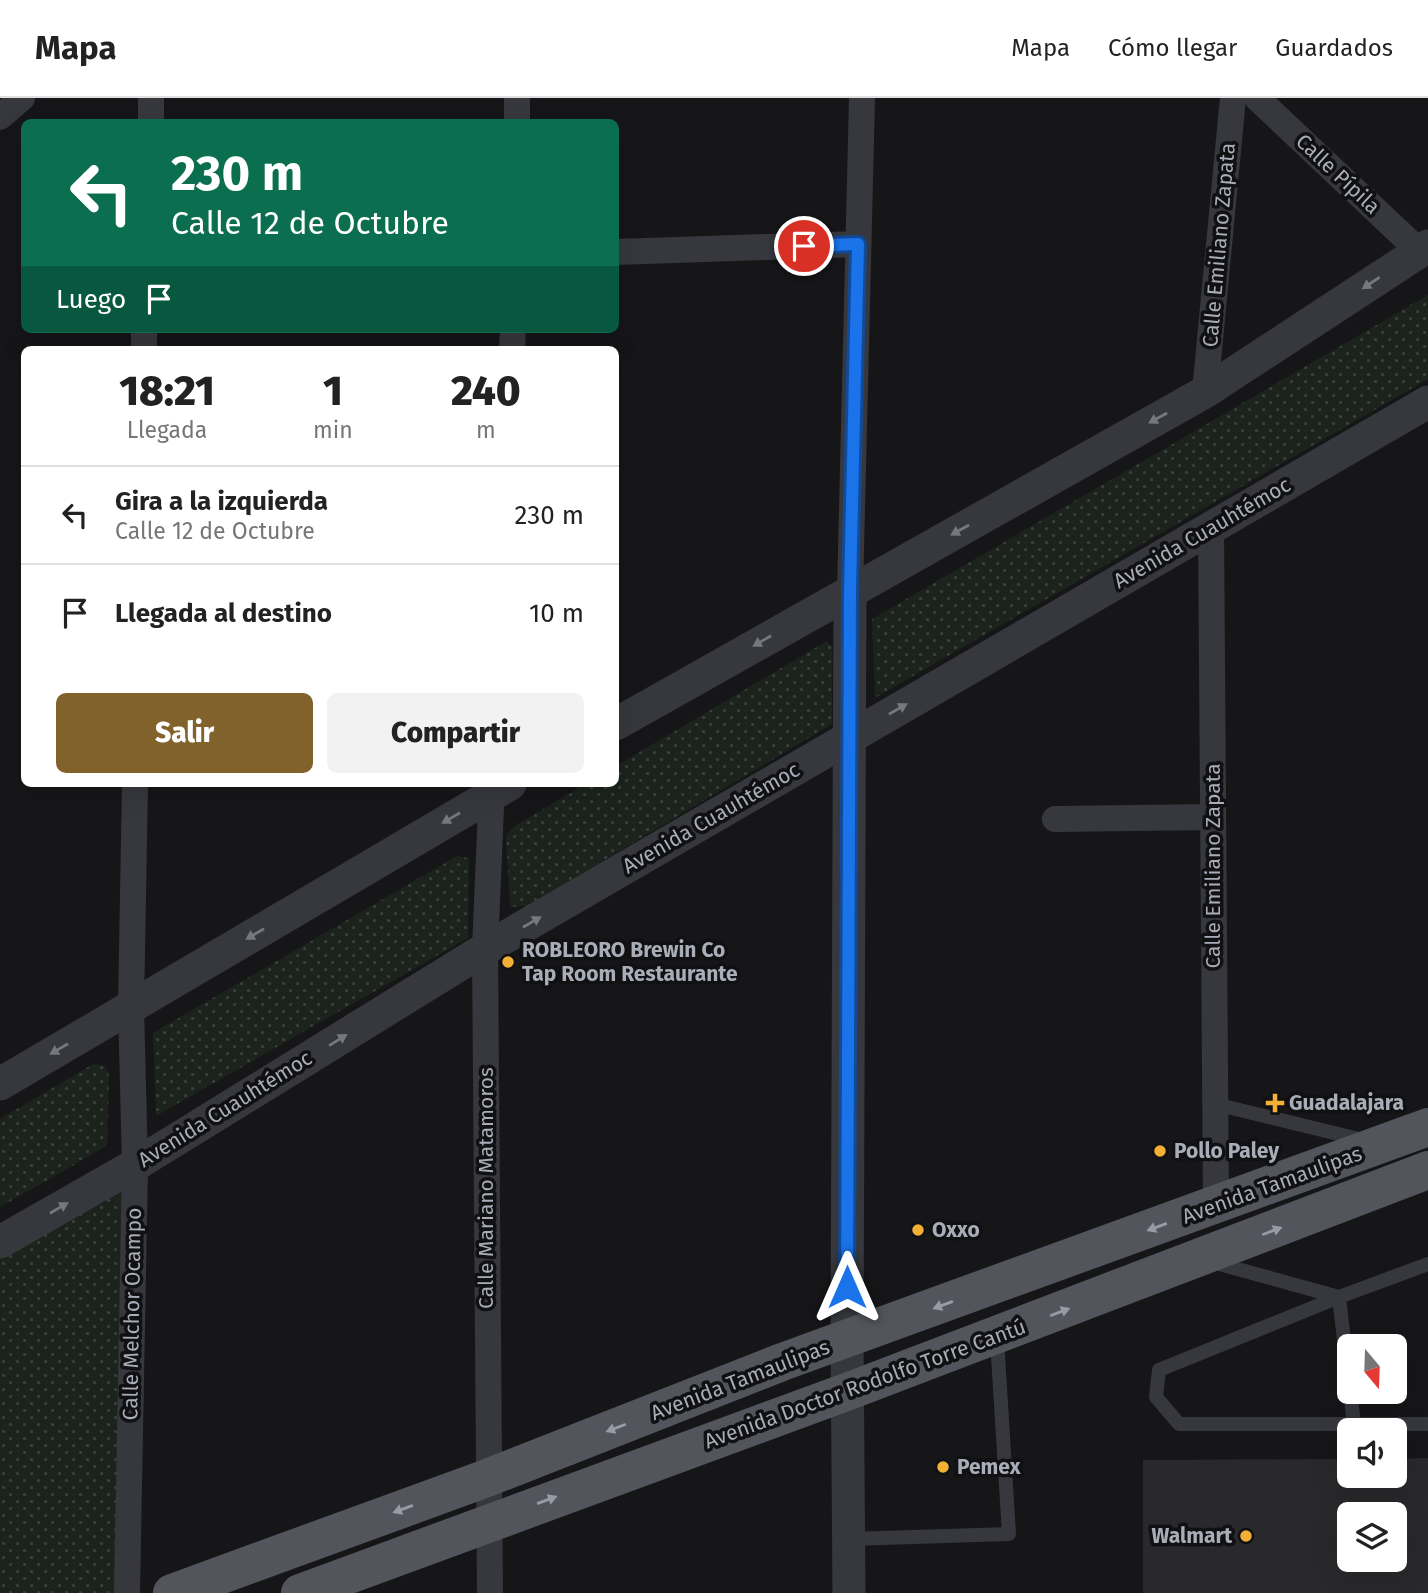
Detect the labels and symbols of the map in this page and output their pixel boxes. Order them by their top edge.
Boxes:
street label: Calle Pípila [1290,128,1386,220]
street label: Calle Emiliano Zapata [1197,142,1241,348]
pin [774,216,834,276]
one-way arrow [1361,276,1380,289]
one-way arrow [1149,412,1168,424]
street label: Avenida Cuauhtémoc [1109,472,1295,594]
one-way arrow [950,524,970,536]
one-way arrow [752,635,771,647]
one-way arrow [889,703,908,715]
street label: Avenida Cuauhtémoc [618,757,804,879]
street label: Calle Emiliano Zapata [1200,763,1226,969]
one-way arrow [442,812,461,825]
one-way arrow [523,916,542,928]
one-way arrow [246,927,265,940]
place label: ROBLEORO Brewin Co Tap Room Restaurante [522,937,738,987]
marker: ROBLEORO Brewin Co Tap Room Restaurante [500,954,516,970]
one-way arrow [328,1034,348,1047]
one-way arrow [49,1043,69,1055]
street label: Avenida Cuauhtémoc [133,1045,317,1173]
street label: Calle Mariano Matamoros [473,1067,499,1309]
place label: Guadalajara [1289,1090,1404,1116]
marker: Guadalajara [1267,1095,1283,1111]
place label: Pollo Paley [1174,1138,1279,1164]
street label: Avenida Tamaulipas [1178,1140,1366,1230]
marker: Pollo Paley [1152,1143,1168,1159]
one-way arrow [50,1202,69,1214]
street label: Calle Melchor Ocampo [117,1207,147,1421]
place label: Oxxo [932,1217,980,1243]
marker: Oxxo [910,1222,926,1238]
one-way arrow [1147,1222,1168,1233]
one-way arrow [1262,1225,1283,1236]
position arrow [810,1250,884,1324]
one-way arrow [933,1300,954,1311]
one-way arrow [1049,1306,1070,1317]
street label: Avenida Doctor Rodolfo Torre Cantú [701,1314,1029,1454]
street label: Avenida Tamaulipas [647,1334,833,1426]
north arrow [1337,1334,1407,1404]
one-way arrow [605,1422,626,1433]
place label: Pemex [957,1454,1021,1480]
marker: Pemex [935,1459,951,1475]
one-way arrow [537,1495,558,1506]
one-way arrow [392,1503,413,1514]
place label: Walmart [1152,1523,1233,1549]
marker: Walmart [1238,1528,1254,1544]

